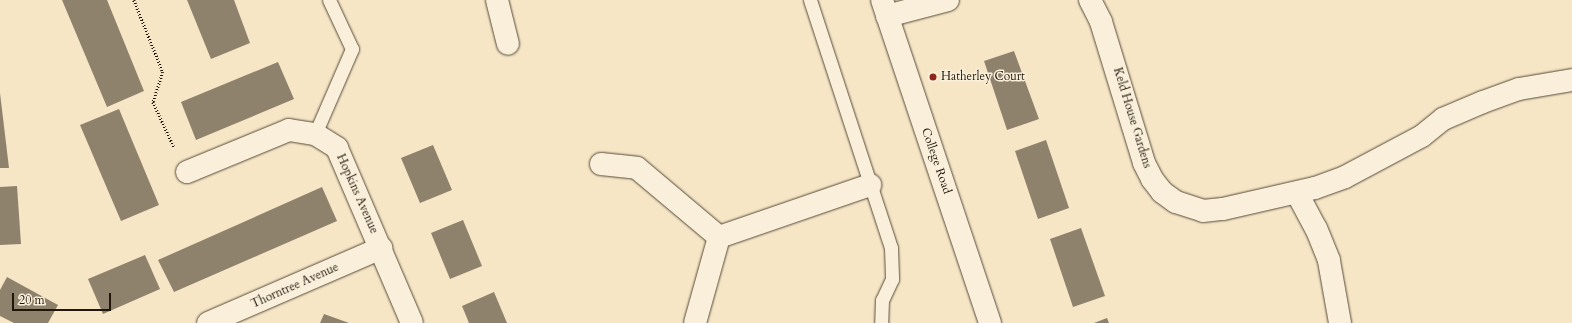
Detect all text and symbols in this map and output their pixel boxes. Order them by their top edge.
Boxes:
street label: Keld House Gardens [1110,66,1154,170]
place label: Hatherley Court [941,70,1025,84]
marker: Hatherley Court [928,72,938,82]
street label: College Road [918,126,954,196]
street label: Hopkins Avenue [333,152,381,236]
street label: Thorntree Avenue [249,260,341,312]
scale bar [14,285,113,311]
text: 20 m [19,292,45,308]

